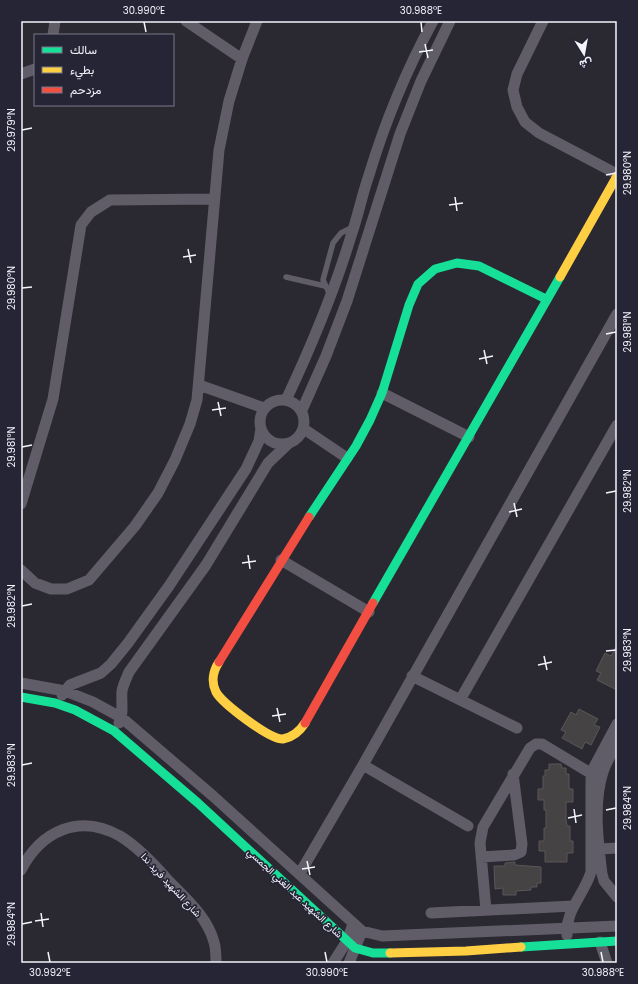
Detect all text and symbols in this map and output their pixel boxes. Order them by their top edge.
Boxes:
text: 30.990°E [123,3,165,18]
text: 30.988°E [400,3,442,18]
legend [34,34,174,106]
north arrow [564,34,604,74]
text: سالك [70,41,97,58]
text: ش [578,55,594,73]
text: بطيء [70,61,94,80]
text: مزدحم [70,81,101,98]
text: 29.979°N [4,108,19,152]
text: 29.980°N [620,151,635,195]
text: 29.980°N [4,266,19,310]
text: 29.981°N [620,311,635,353]
text: 29.981°N [4,426,19,468]
text: 29.982°N [620,469,635,513]
text: 29.982°N [4,584,19,628]
text: 29.983°N [620,628,635,672]
text: 29.983°N [4,743,19,787]
text: 29.984°N [620,786,635,830]
street label: شارع الشهيد عبد الغني الجمسي [243,845,346,942]
street label: شارع الشهيد فريد ندا [137,850,205,921]
text: 29.984°N [4,902,19,946]
text: 30.992°E [29,965,71,980]
text: 30.990°E [306,965,348,980]
text: 30.988°E [582,965,624,980]

